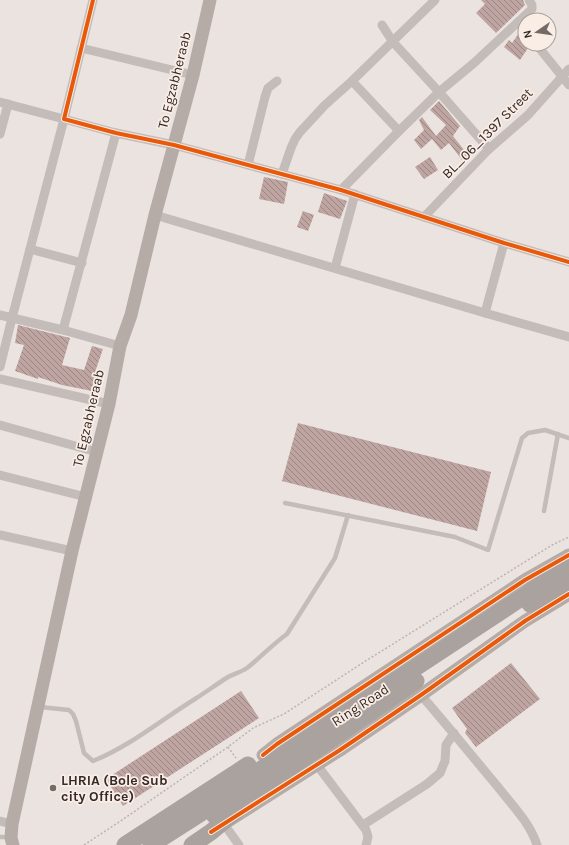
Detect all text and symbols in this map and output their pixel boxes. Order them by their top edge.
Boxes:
north arrow [517,12,557,52]
text: N [521,29,535,39]
street label: To Egzabheraab [154,30,195,131]
street label: BL_06_1397 Street [438,84,536,182]
street label: To Egzabheraab [69,368,108,469]
street label: Ring Road [329,681,392,730]
place label: LHRIA (Bole Sub city Office) [61,772,167,805]
marker: LHRIA (Bole Sub city Office) [48,783,58,793]

